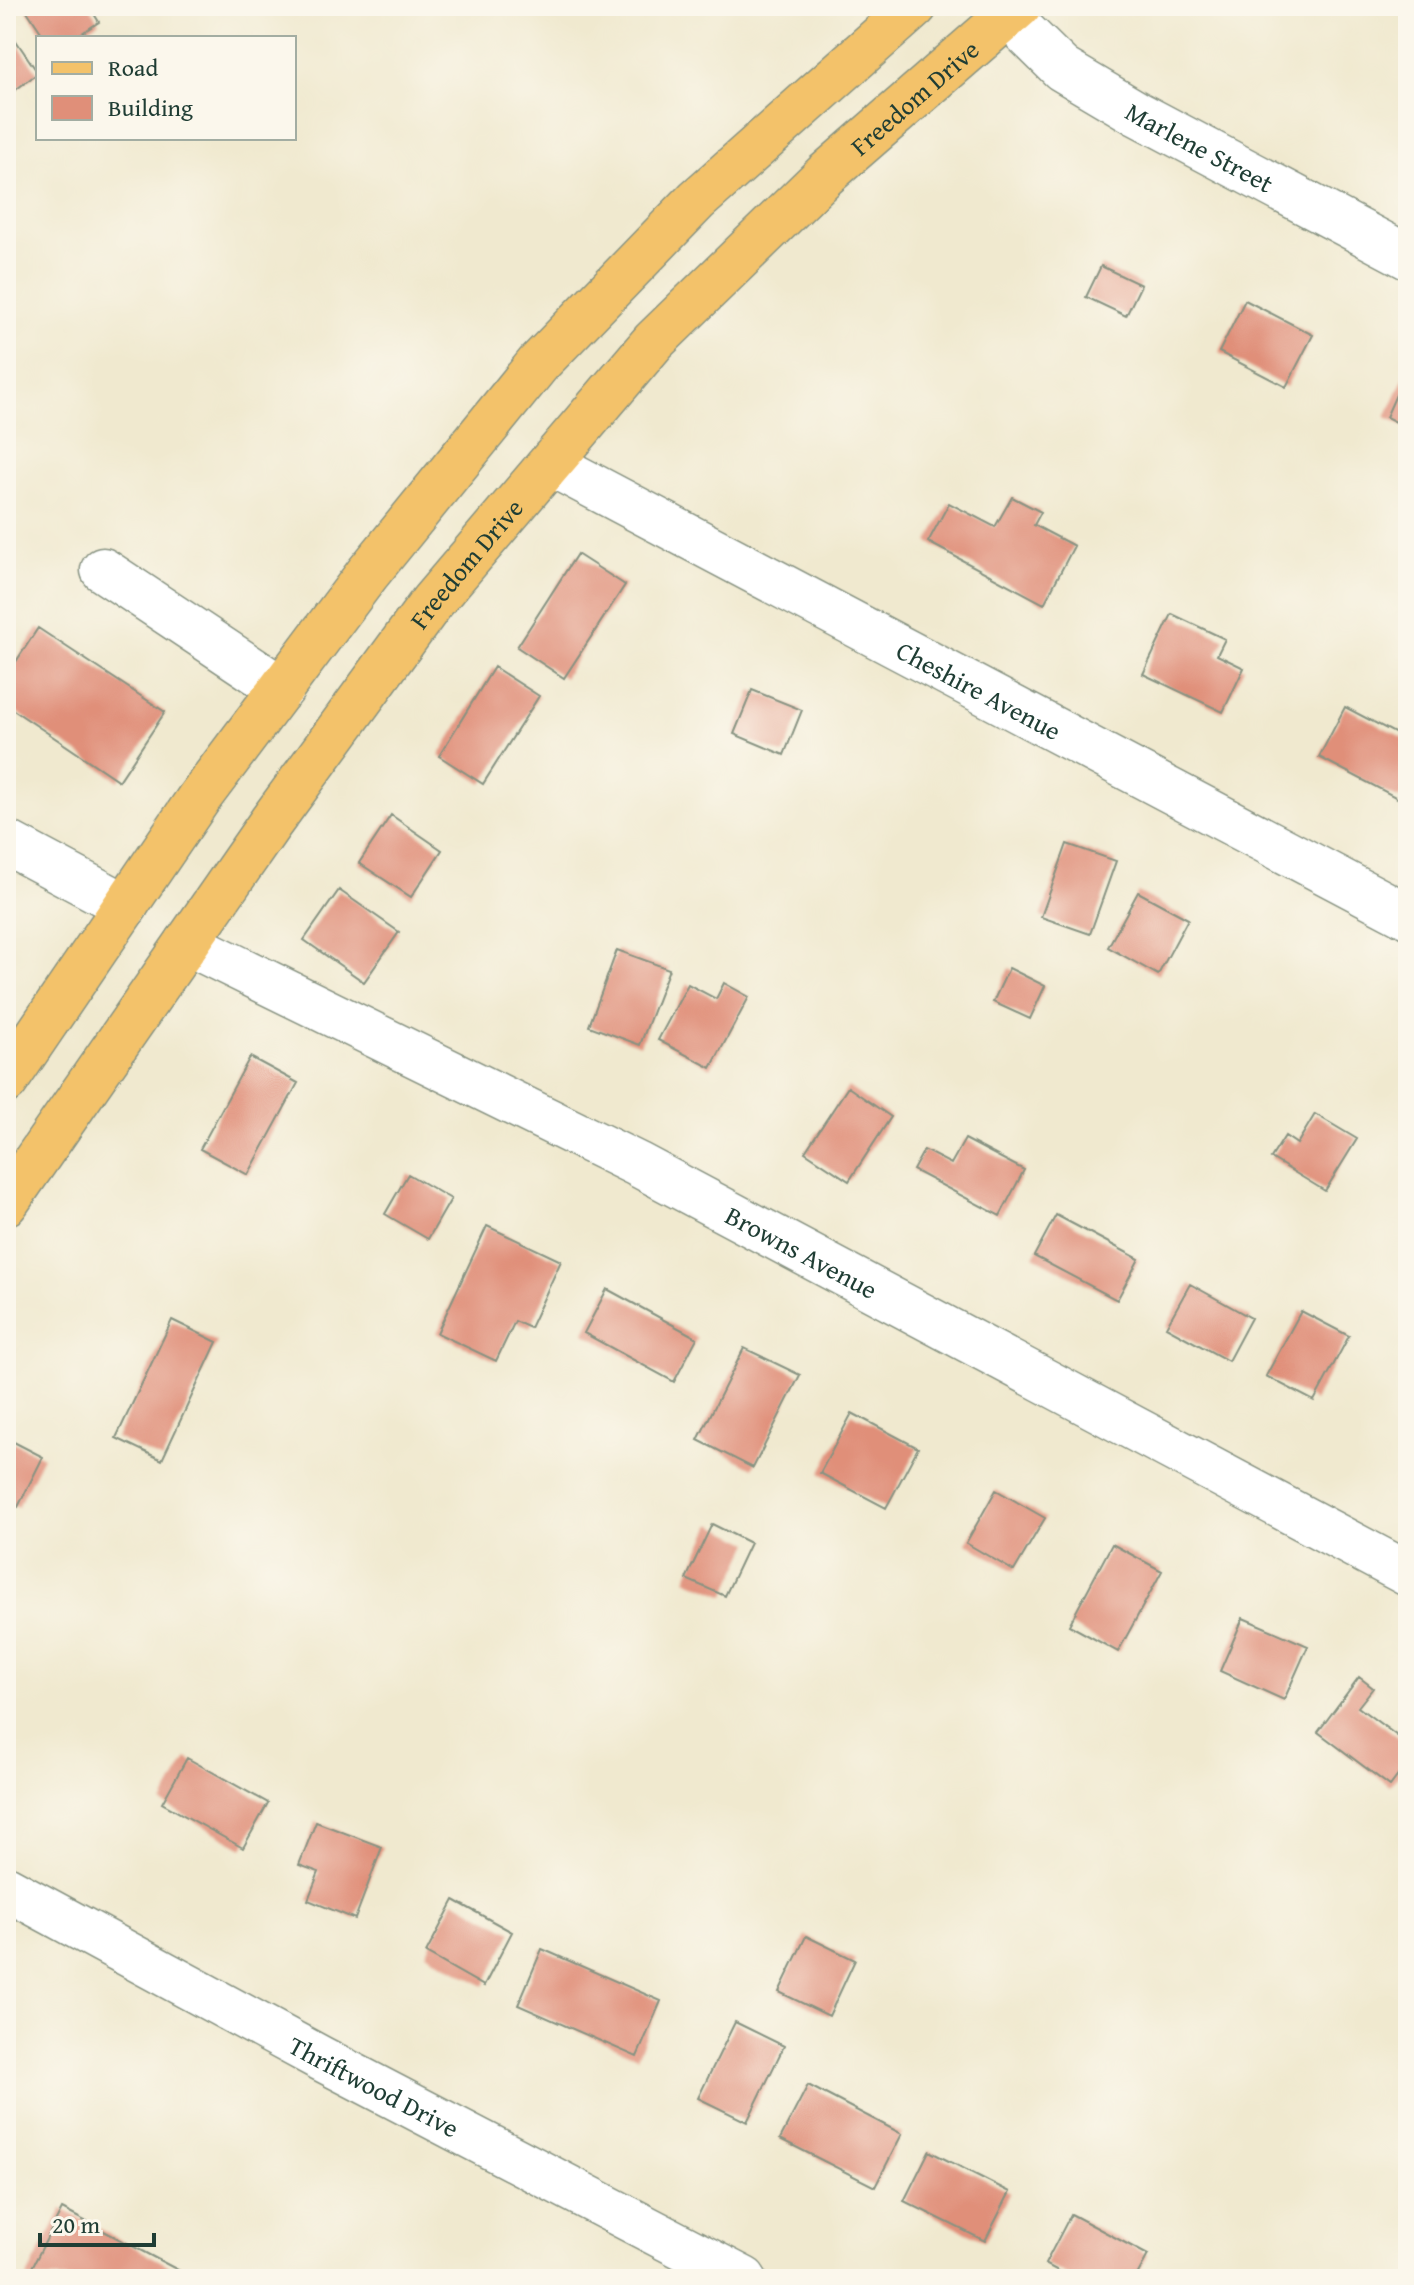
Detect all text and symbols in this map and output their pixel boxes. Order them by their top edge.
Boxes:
street label: Freedom Drive [841,30,987,165]
legend [36,36,296,140]
text: Road [108,50,158,85]
text: Building [108,90,193,125]
street label: Marlene Street [1119,92,1281,202]
street label: Freedom Drive [399,489,532,637]
street label: Cheshire Avenue [890,630,1068,749]
street label: Browns Avenue [719,1195,885,1308]
street label: Thriftwood Drive [282,2025,466,2147]
scale bar [40,2197,154,2247]
text: 20 m [52,2207,100,2242]

